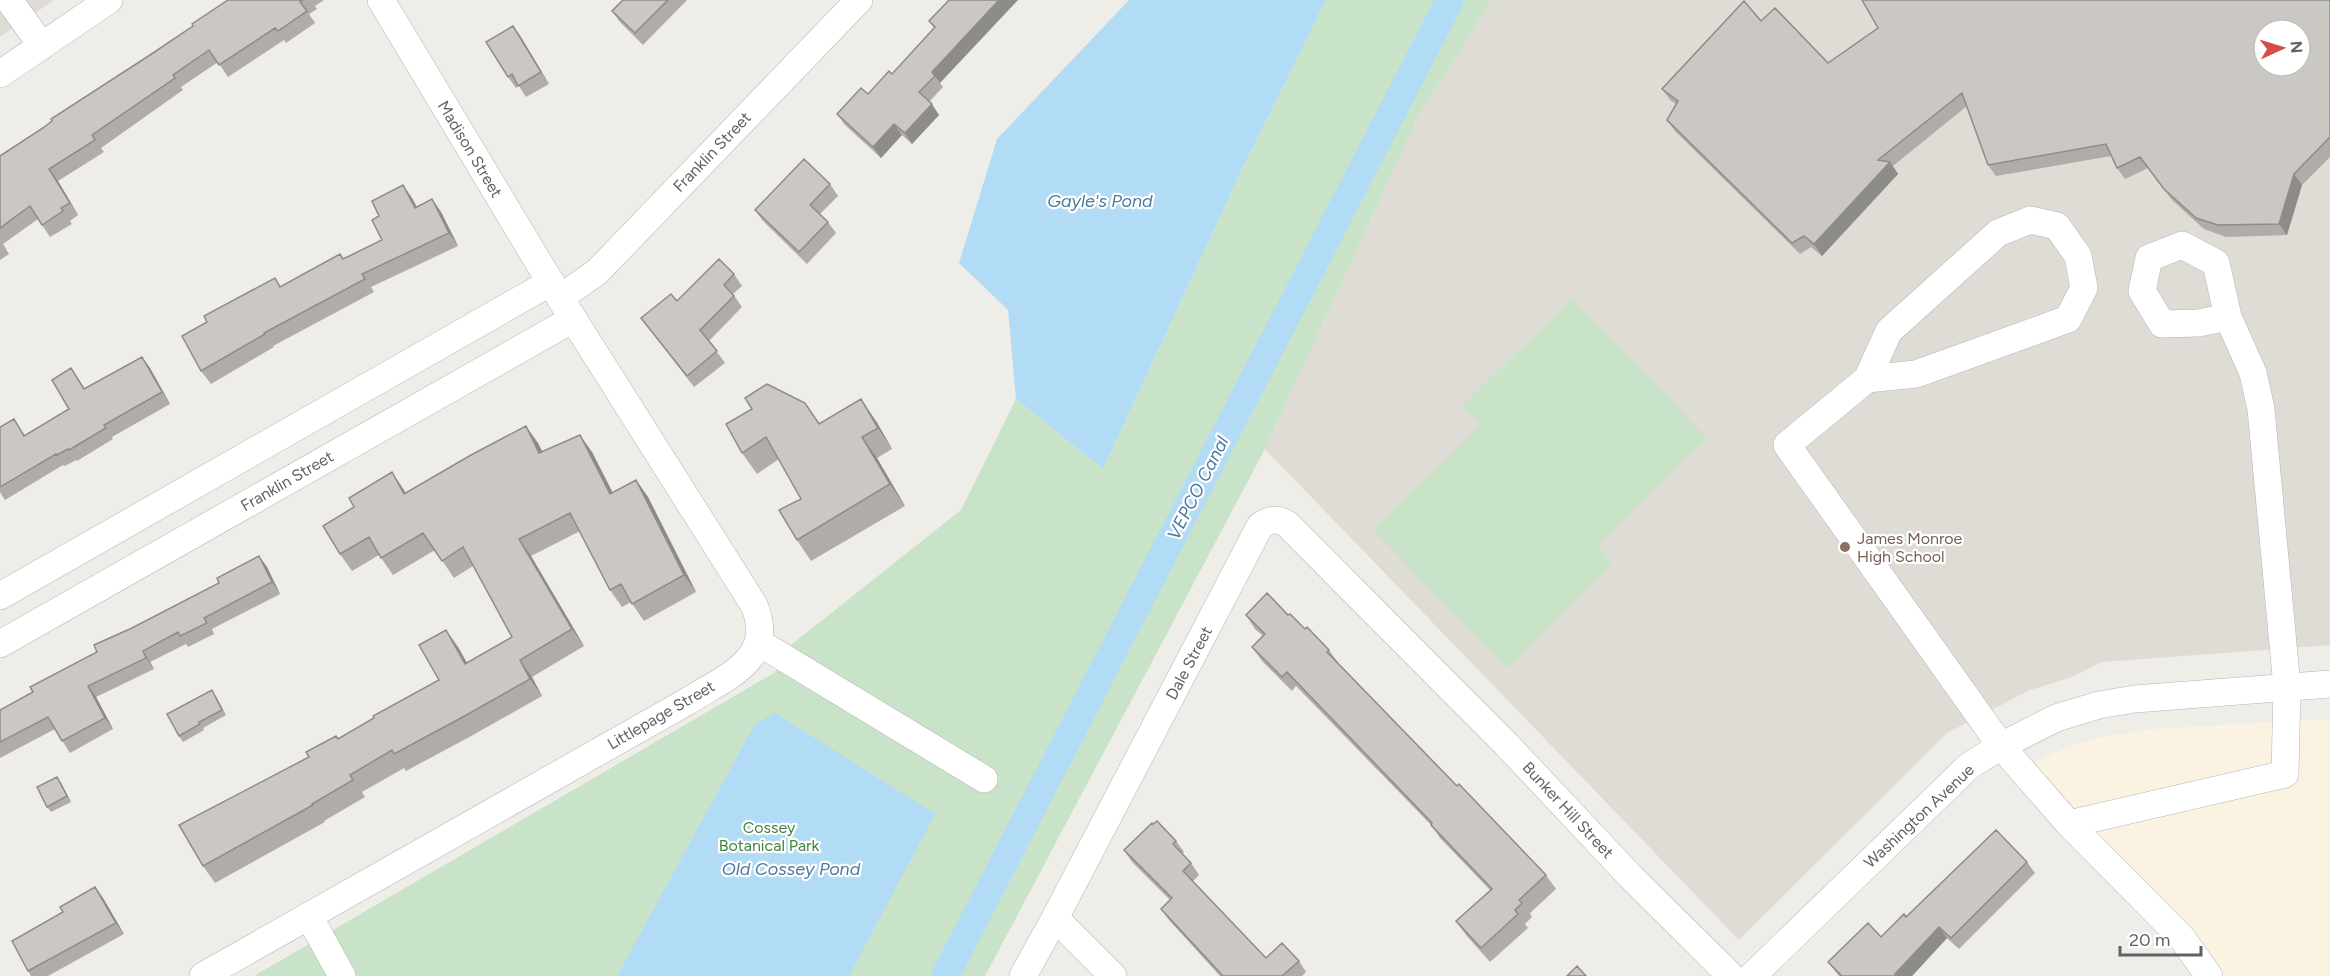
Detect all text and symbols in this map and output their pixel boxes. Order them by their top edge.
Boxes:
north arrow [2252,18,2312,78]
text: N [2287,40,2306,54]
street label: Madison Street [434,97,506,201]
street label: Franklin Street [669,108,755,196]
water label: Gayle's Pond [1047,190,1153,212]
water label: VEPCO Canal [1163,432,1234,543]
street label: Franklin Street [237,447,337,515]
place label: James Monroe High School [1857,529,1963,566]
marker: James Monroe High School [1838,540,1852,554]
street label: Dale Street [1162,623,1216,703]
street label: Littlepage Street [604,677,718,753]
street label: Bunker Hill Street [1518,758,1618,862]
street label: Washington Avenue [1860,760,1978,872]
park label: Cossey Botanical Park [719,818,820,855]
water label: Old Cossey Pond [722,858,861,880]
scale bar [2120,919,2201,957]
text: 20 m [2129,929,2170,951]

